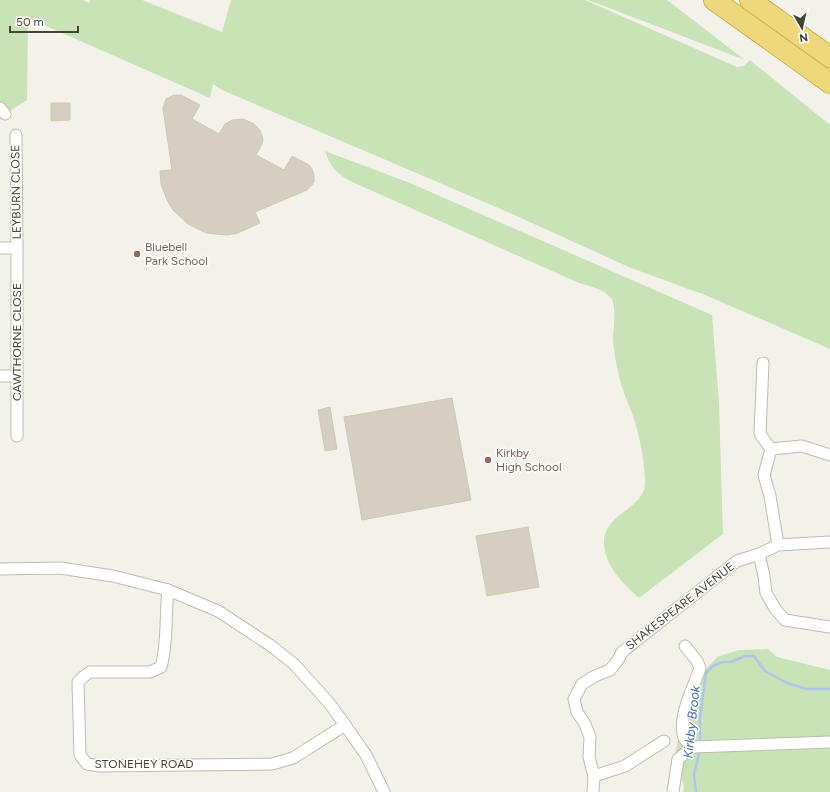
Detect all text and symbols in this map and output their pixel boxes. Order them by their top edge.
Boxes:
scale bar [10,8,78,34]
north arrow [782,8,822,48]
text: 50 m [16,15,44,29]
text: N [798,30,809,44]
street label: LEYBURN CLOSE [8,145,24,239]
place label: Bluebell Park School [145,240,208,268]
marker: Bluebell Park School [132,249,142,259]
street label: CAWTHORNE CLOSE [10,283,24,401]
place label: Kirkby High School [496,446,562,474]
marker: Kirkby High School [483,455,493,465]
street label: SHAKESPEARE AVENUE [623,559,737,653]
water label: Kirkby Brook [680,684,703,759]
street label: STONEHEY ROAD [94,757,194,771]

